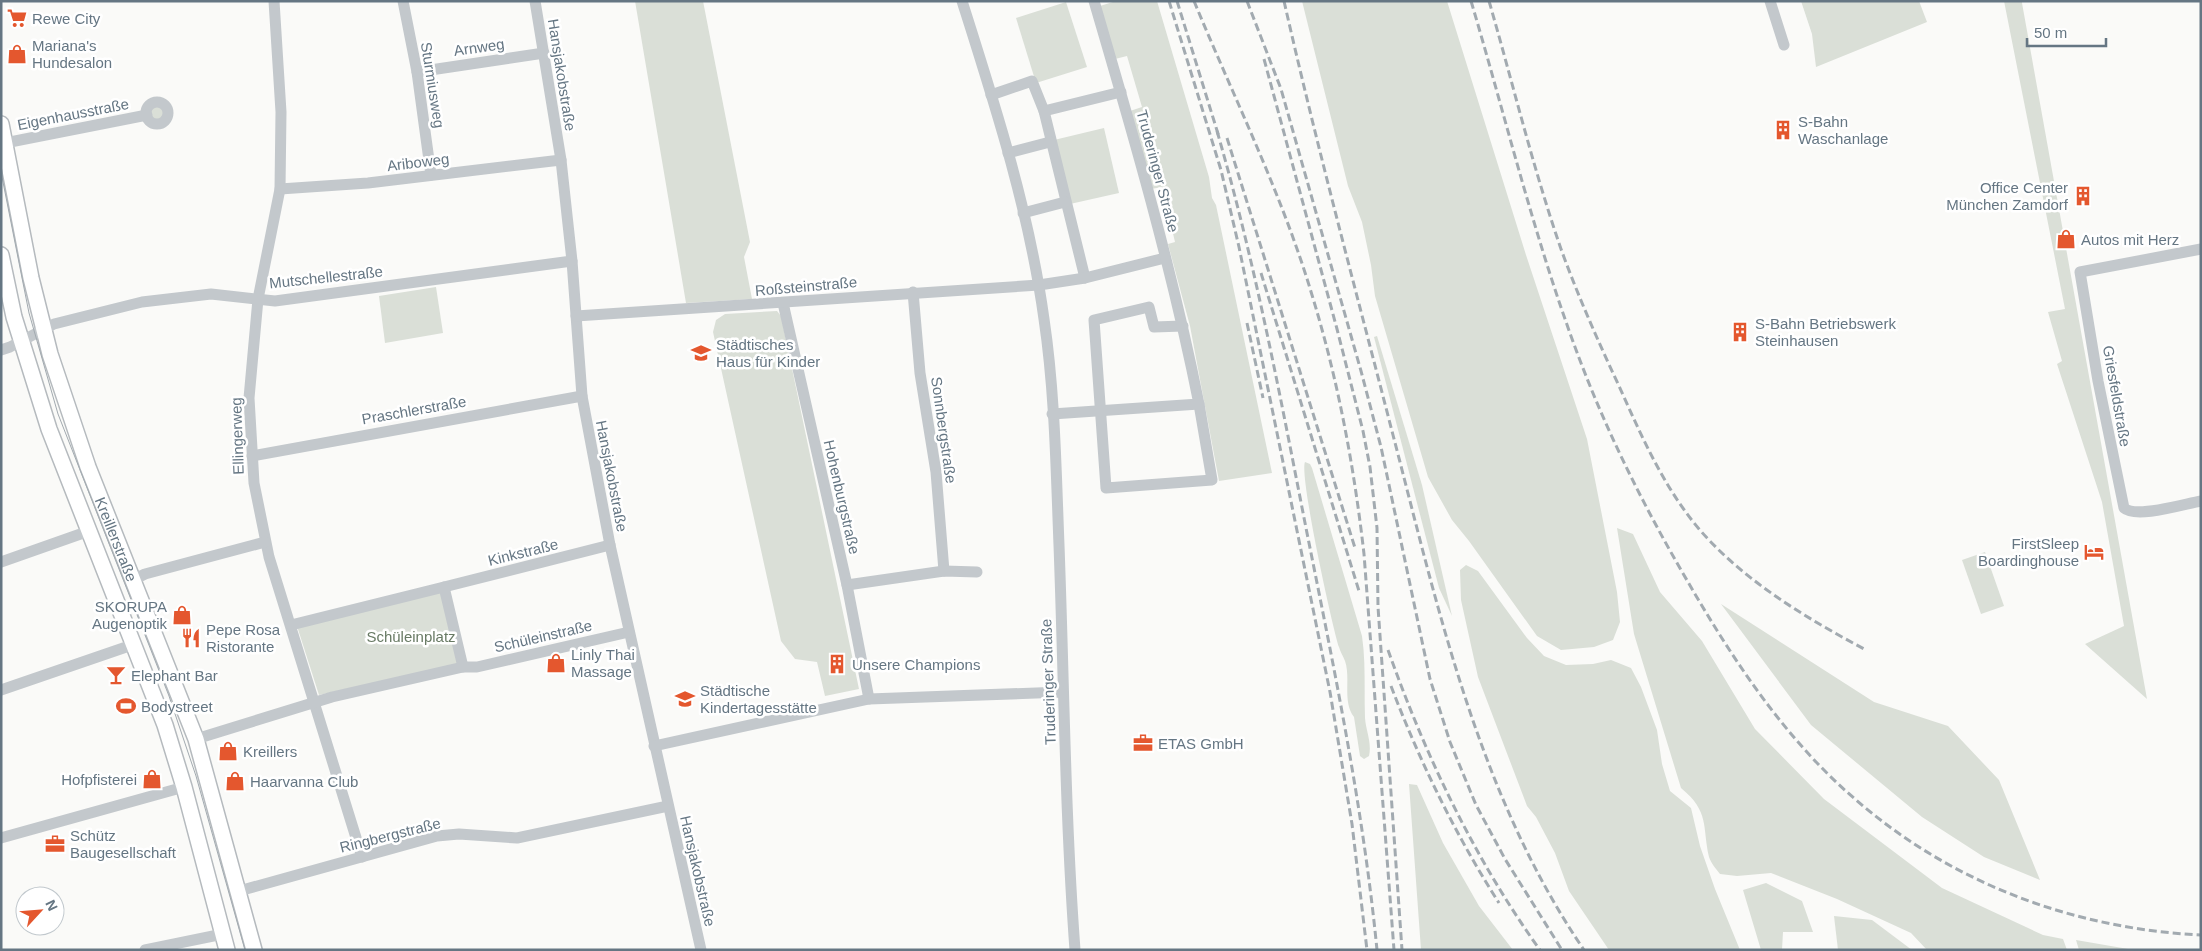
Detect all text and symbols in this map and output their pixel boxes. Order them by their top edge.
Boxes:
supermarket icon: Rewe City [6,7,28,29]
place label: Rewe City [32,10,101,27]
scale bar [2027,15,2106,47]
street label: Hansjakobstraße [545,18,579,132]
text: 50 m [2034,24,2067,41]
street label: Arnweg [453,35,505,59]
place label: Mariana's Hundesalon [32,37,112,71]
street label: Sturmiusweg [418,41,448,129]
shop icon: Mariana's Hundesalon [6,43,28,65]
street label: Eigenhausstraße [16,95,130,133]
street label: Truderinger Straße [1133,108,1183,234]
place label: S-Bahn Waschanlage [1798,113,1888,147]
building icon: S-Bahn Waschanlage [1772,119,1794,141]
street label: Ariboweg [386,150,450,174]
place label: Office Center München Zamdorf [1946,179,2069,213]
building icon: Office Center München Zamdorf [2072,185,2094,207]
shop icon: Autos mit Herz [2055,228,2077,250]
place label: Autos mit Herz [2081,231,2179,248]
street label: Mutschellestraße [268,263,384,291]
street label: Roßsteinstraße [754,273,858,299]
place label: S-Bahn Betriebswerk Steinhausen [1755,315,1896,349]
building icon: S-Bahn Betriebswerk Steinhausen [1729,321,1751,343]
place label: Städtisches Haus für Kinder [716,336,820,370]
school or university icon: Städtisches Haus für Kinder [690,342,712,364]
street label: Griesfeldstraße [2100,344,2134,448]
street label: Sonnbergstraße [928,376,960,484]
street label: Praschlerstraße [360,392,468,428]
street label: Ellingerweg [227,397,247,475]
street label: Hansjakobstraße [593,419,631,533]
street label: Hohenburgstraße [821,438,863,556]
street label: Kreillerstraße [92,494,141,584]
street label: Kinkstraße [486,535,560,569]
place label: FirstSleep Boardinghouse [1978,535,2079,569]
hotel icon: FirstSleep Boardinghouse [2083,541,2105,563]
place label: SKORUPA Augenoptik [92,598,167,632]
shop icon: SKORUPA Augenoptik [171,604,193,626]
street label: Schüleinstraße [492,616,594,656]
street label: Truderinger Straße [1037,619,1059,745]
place label: Pepe Rosa Ristorante [206,621,281,655]
restaurant icon: Pepe Rosa Ristorante [180,627,202,649]
park label: Schüleinplatz [366,628,456,645]
place label: Linly Thai Massage [571,646,635,680]
shop icon: Linly Thai Massage [545,652,567,674]
building icon: Unsere Champions [826,653,848,675]
place label: Unsere Champions [852,656,980,673]
bar icon: Elephant Bar [105,664,127,686]
place label: Elephant Bar [131,667,218,684]
place label: Städtische Kindertagesstätte [700,682,817,716]
school or university icon: Städtische Kindertagesstätte [674,688,696,710]
sports icon: Bodystreet [115,695,137,717]
place label: Bodystreet [141,698,214,715]
office icon: ETAS GmbH [1132,732,1154,754]
place label: ETAS GmbH [1158,735,1244,752]
shop icon: Kreillers [217,740,239,762]
place label: Kreillers [243,743,297,760]
shop icon: Hofpfisterei [141,768,163,790]
shop icon: Haarvanna Club [224,770,246,792]
place label: Hofpfisterei [61,771,137,788]
place label: Haarvanna Club [250,773,358,790]
street label: Ringbergstraße [338,814,442,856]
street label: Hansjakobstraße [677,814,719,928]
place label: Schütz Baugesellschaft [70,827,177,861]
office icon: Schütz Baugesellschaft [44,833,66,855]
north arrow [15,886,65,936]
text: N [42,897,61,913]

